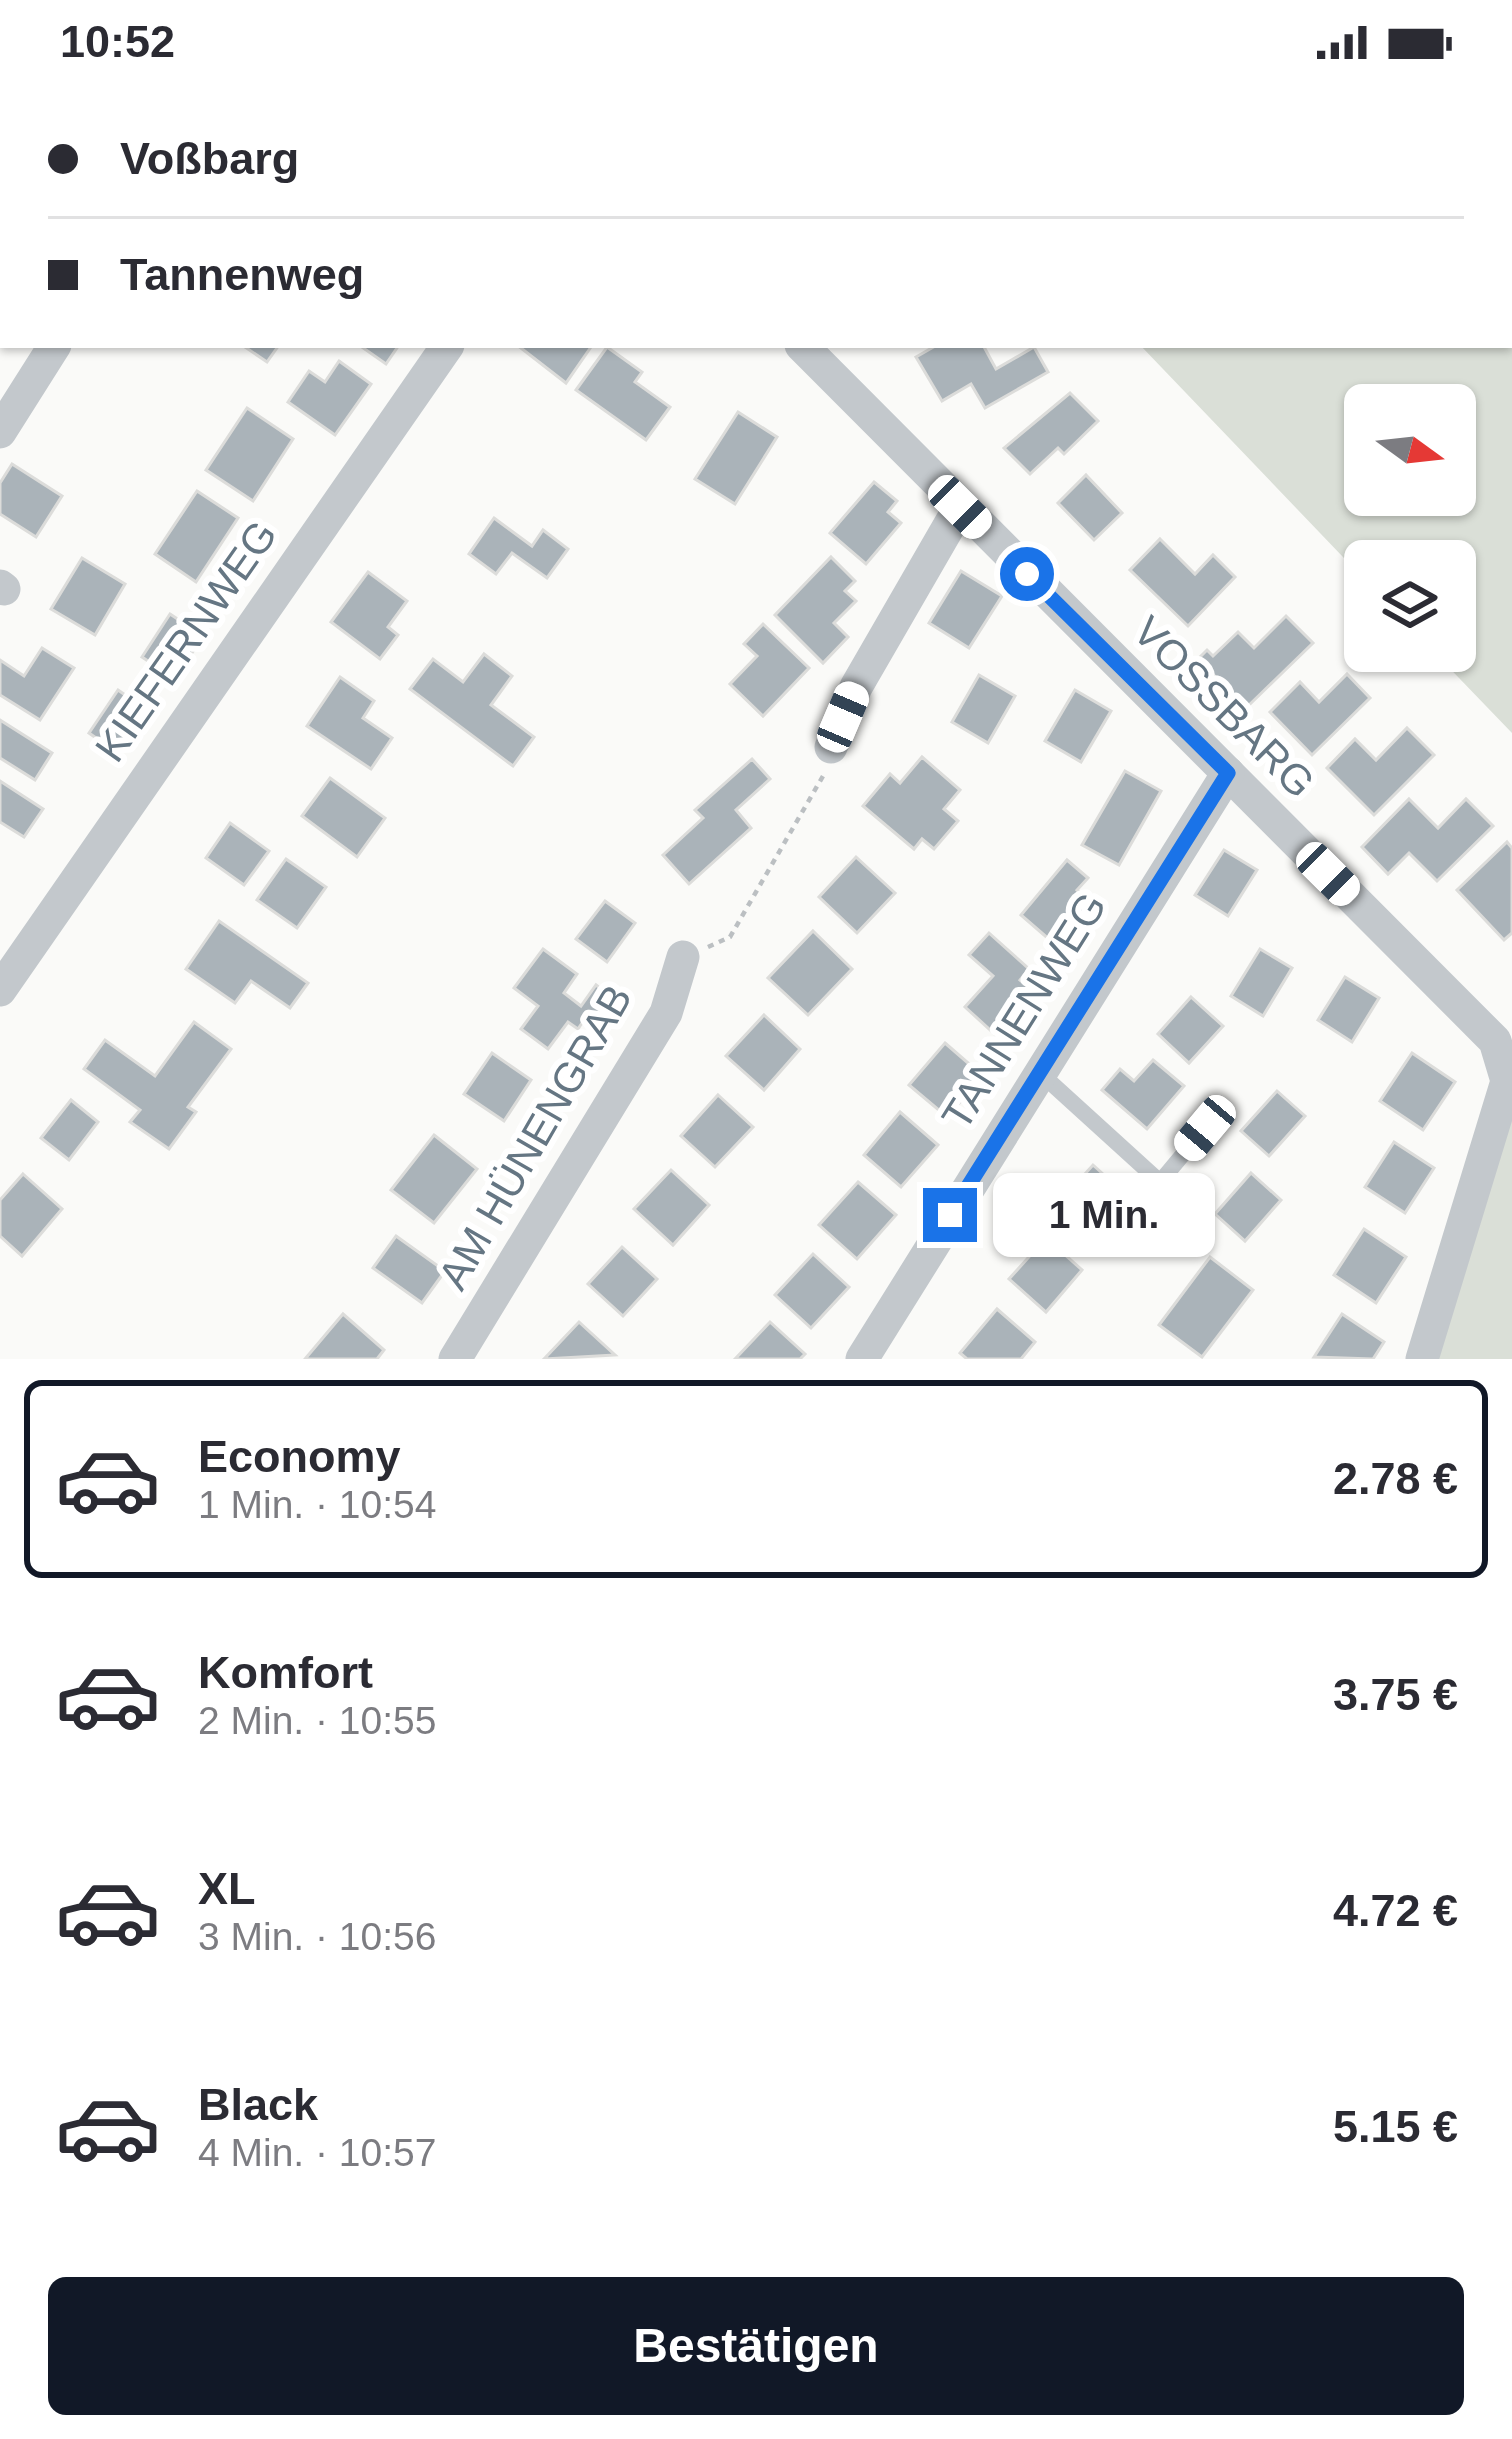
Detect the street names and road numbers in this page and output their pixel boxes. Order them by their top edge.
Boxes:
street label: KIEFERNWEG [86,512,286,770]
street label: VOSSBARG [1124,607,1324,807]
street label: TANNENWEG [933,884,1115,1138]
street label: AM HÜNENGRAB [429,977,641,1297]

